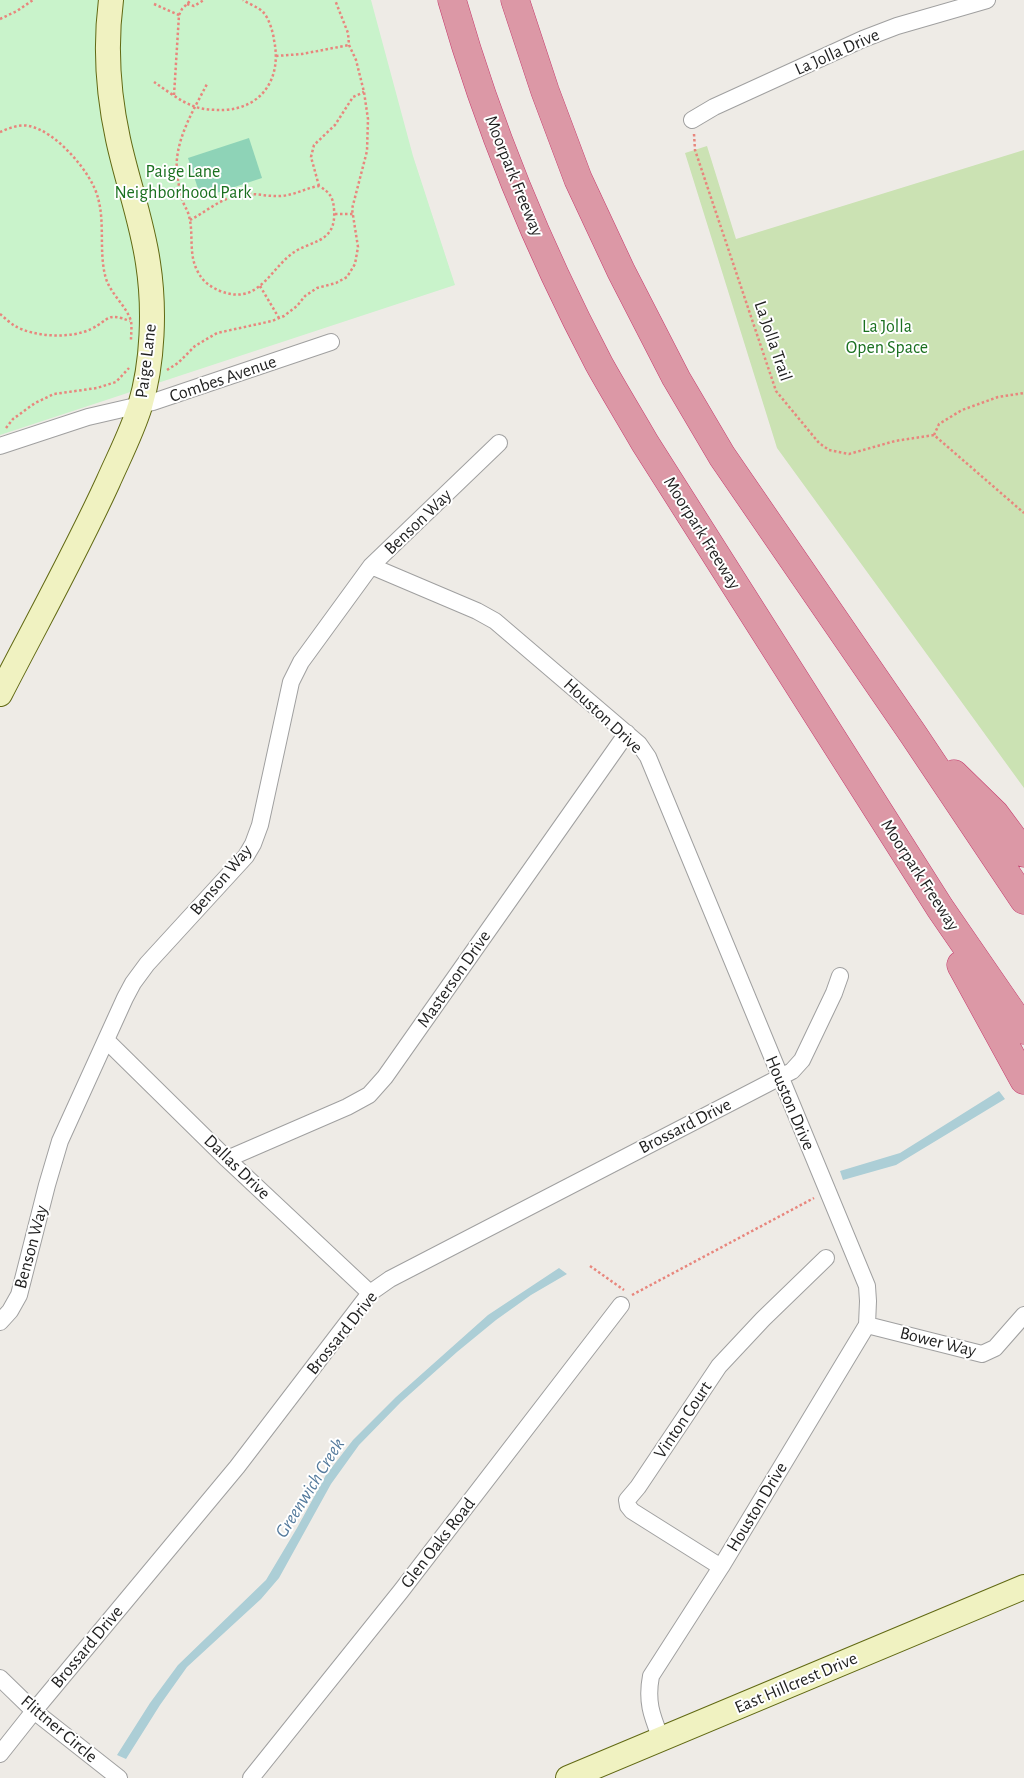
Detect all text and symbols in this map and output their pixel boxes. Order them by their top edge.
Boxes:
street label: La Jolla Drive [791,24,883,80]
street label: Moorpark Freeway [480,112,548,240]
park label: Paige Lane Neighborhood Park [115,161,251,203]
street label: La Jolla Trail [749,298,797,384]
park label: La Jolla Open Space [846,316,928,358]
street label: Paige Lane [131,323,161,399]
street label: Combes Avenue [167,351,279,407]
street label: Moorpark Freeway [659,473,745,593]
street label: Benson Way [380,485,456,559]
street label: Houston Drive [559,674,647,758]
street label: Moorpark Freeway [876,815,964,935]
street label: Benson Way [185,840,257,920]
street label: Masterson Drive [413,926,495,1032]
street label: Houston Drive [760,1053,820,1153]
street label: Brossard Drive [635,1093,735,1159]
street label: Dallas Drive [199,1130,275,1204]
street label: Benson Way [10,1203,52,1291]
street label: Brossard Drive [302,1287,382,1379]
street label: Bower Way [898,1322,978,1362]
street label: Vinton Court [649,1377,717,1463]
water label: Greenwich Creek [270,1434,350,1542]
street label: Houston Drive [722,1458,792,1556]
street label: Glen Oaks Road [396,1493,480,1593]
street label: Brossard Drive [46,1601,128,1693]
street label: East Hillcrest Drive [731,1647,861,1719]
street label: Flittner Circle [16,1691,102,1767]

